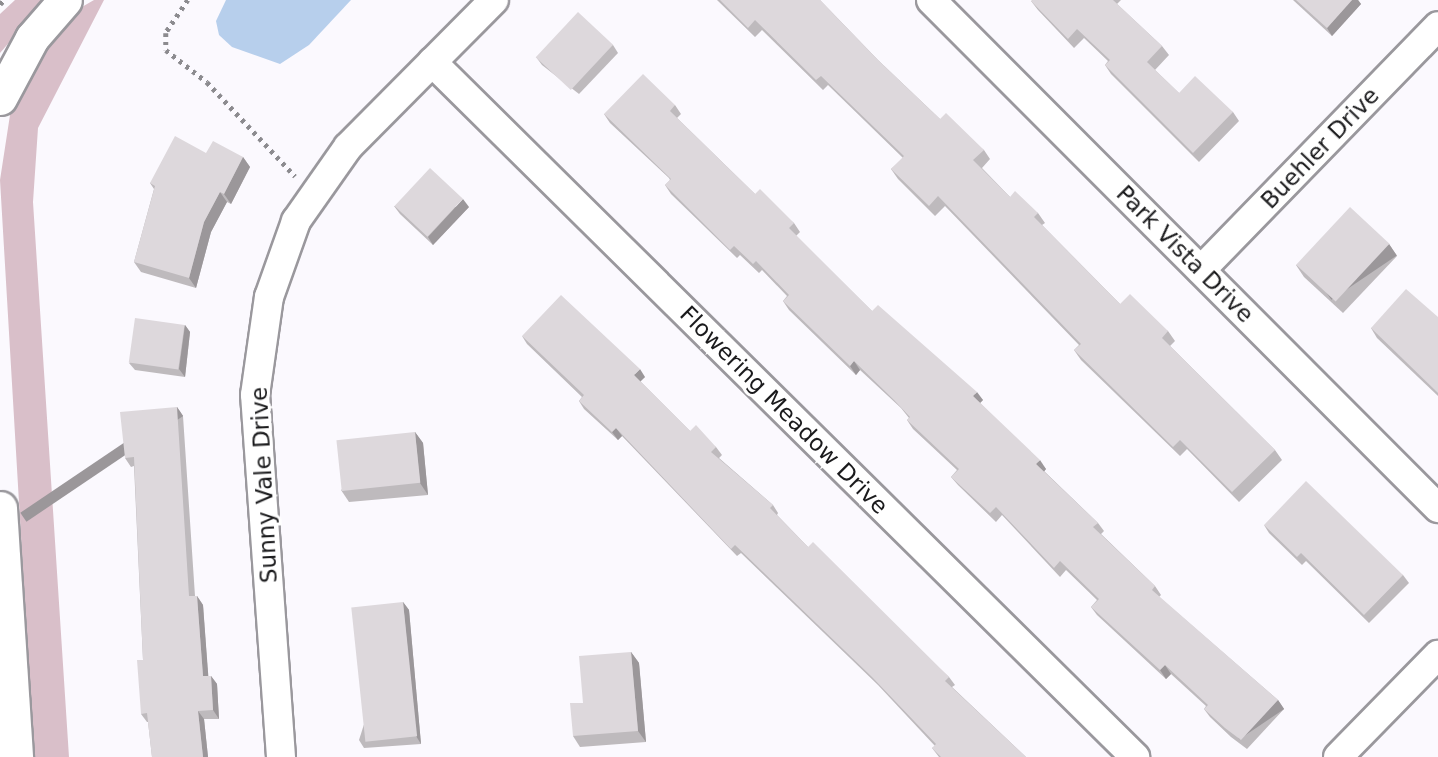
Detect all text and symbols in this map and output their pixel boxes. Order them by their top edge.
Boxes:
street label: Buehler Drive [1255,82,1385,214]
street label: Park Vista Drive [1111,180,1259,328]
street label: Flowering Meadow Drive [674,300,894,520]
street label: Sunny Vale Drive [245,386,283,584]

